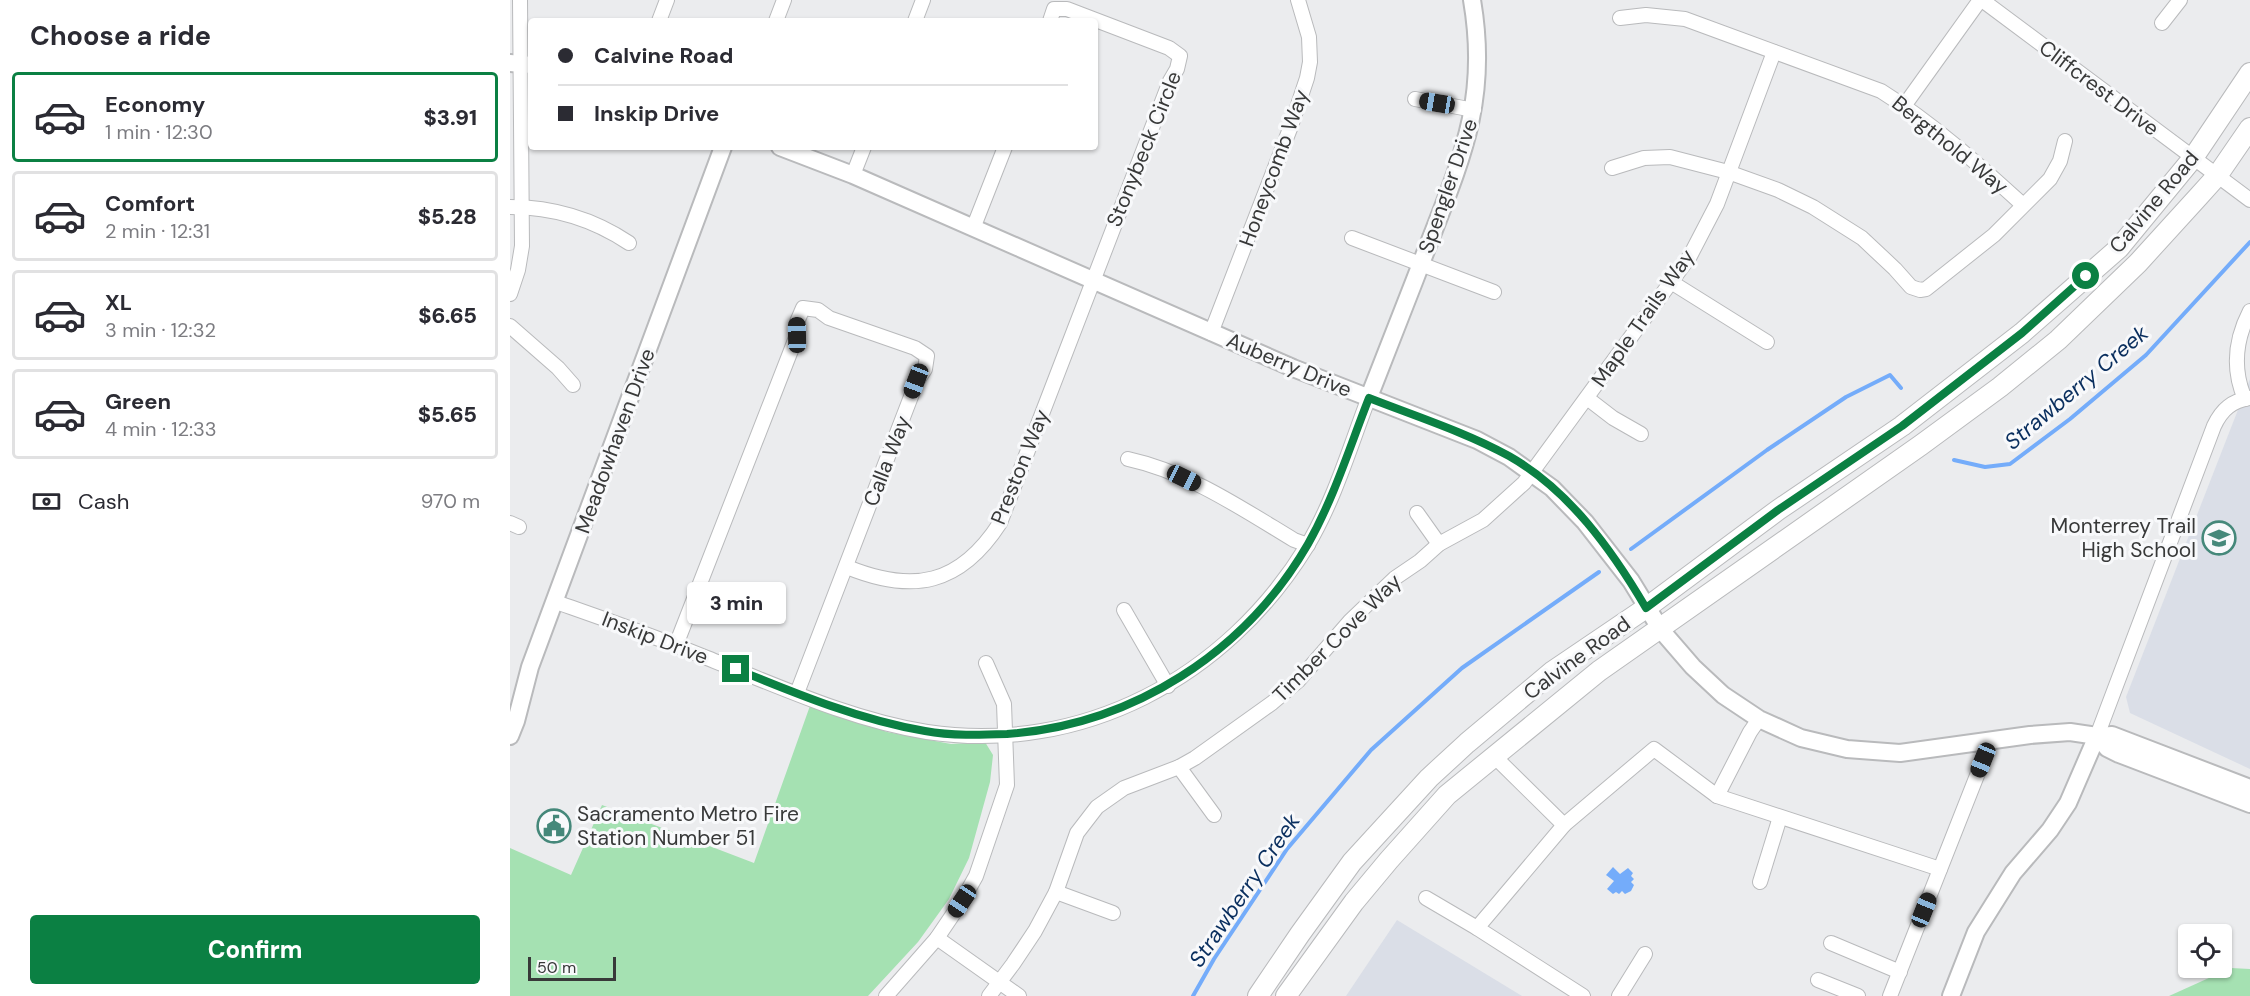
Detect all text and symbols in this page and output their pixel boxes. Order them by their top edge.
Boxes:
text: Choose a ride [30,18,211,53]
street label: Cliffcrest Drive [2033,34,2165,142]
text: Calvine Road [594,41,733,70]
street label: Stonybeck Circle [1100,67,1188,231]
street label: Honeycomb Way [1233,85,1315,250]
street label: Bergthold Way [1886,89,2014,201]
icon: car [33,90,87,144]
text: Economy [105,90,205,119]
car [1418,91,1456,115]
text: Inskip Drive [594,99,719,128]
text: $3.91 [423,103,477,132]
street label: Spengler Drive [1412,115,1484,257]
text: 1 min · 12:30 [105,119,213,145]
street label: Calvine Road [2103,145,2205,259]
icon: car [33,189,87,243]
text: Comfort [105,189,195,218]
text: $5.28 [418,202,477,231]
text: 2 min · 12:31 [105,218,210,244]
street label: Maple Trails Way [1585,243,1701,392]
route start [2072,262,2099,289]
icon: car [33,288,87,342]
text: XL [105,288,132,317]
text: $6.65 [418,301,477,330]
text: 3 min · 12:32 [105,317,216,343]
car [788,317,806,353]
water label: Strawberry Creek [1998,318,2155,456]
street label: Auberry Drive [1222,326,1356,404]
street label: Meadowhaven Drive [568,344,662,538]
car [901,361,931,401]
icon: car [33,387,87,441]
text: Green [105,387,171,416]
text: $5.65 [418,400,477,429]
street label: Preston Way [984,405,1056,529]
street label: Calla Way [857,411,917,510]
text: 4 min · 12:33 [105,416,217,442]
car [1164,462,1204,494]
icon: cash [30,485,63,518]
text: Cash [78,487,129,516]
text: 970 m [421,488,480,514]
place label: Monterrey Trail High School [2051,512,2196,564]
school or university icon: Monterrey Trail High School [2201,520,2237,556]
street label: Timber Cove Way [1267,567,1408,708]
callout: 3 min [686,582,786,624]
text: 3 min [710,590,763,616]
street label: Inskip Drive [598,605,712,671]
street label: Calvine Road [1518,610,1636,706]
route end [722,655,749,682]
car [1968,740,1998,780]
place label: Sacramento Metro Fire Station Number 51 [577,800,799,852]
water label: Strawberry Creek [1182,807,1307,973]
public building icon: Sacramento Metro Fire Station Number 51 [536,808,572,844]
car [944,881,980,921]
car [1909,890,1939,930]
button: Confirm [30,915,480,984]
map controls [2178,924,2232,978]
button: locate [2178,924,2232,978]
scale bar [528,954,616,982]
text: 50 m [537,957,576,978]

